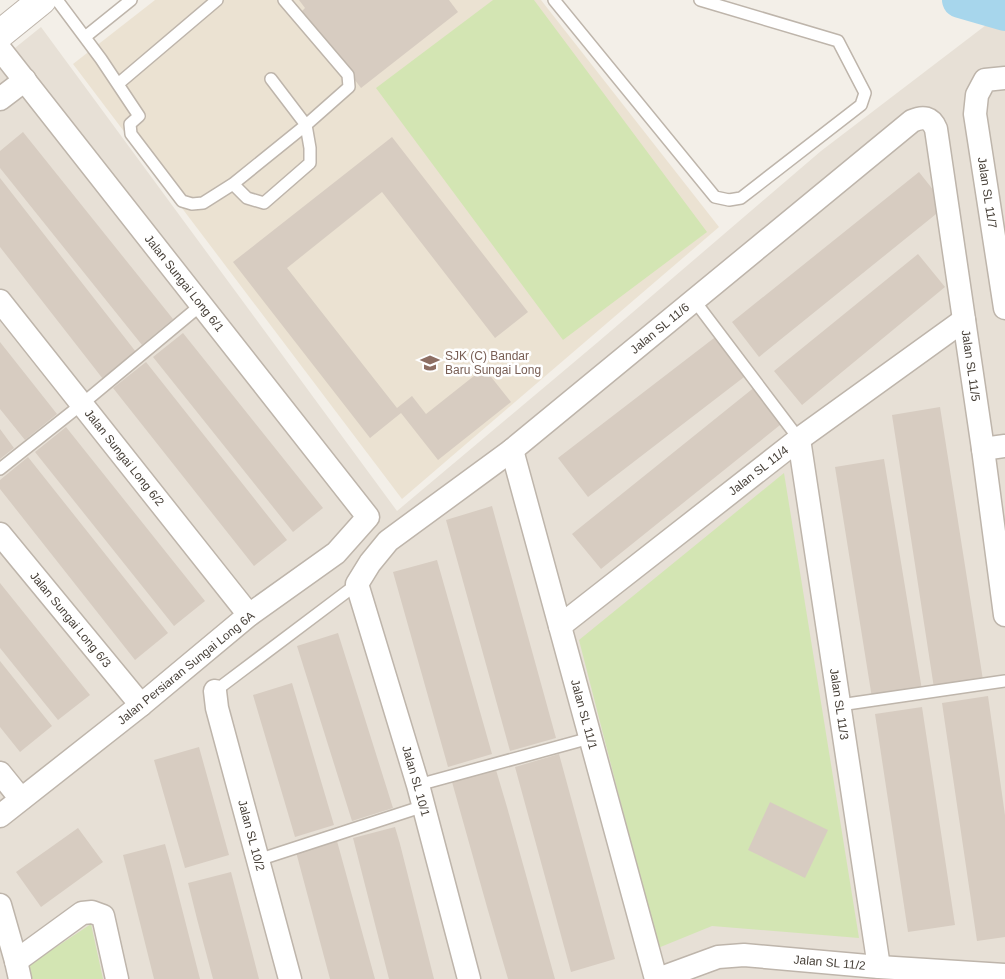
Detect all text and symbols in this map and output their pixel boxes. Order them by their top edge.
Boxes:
street label: Jalan SL 11/7 [975,156,1000,230]
street label: Jalan Sungai Long 6/1 [142,232,227,335]
street label: Jalan SL 11/6 [628,300,692,357]
street label: Jalan SL 11/5 [959,329,983,403]
place label: SJK (C) Bandar Baru Sungai Long [445,349,541,377]
school or university icon: SJK (C) Bandar Baru Sungai Long [419,352,441,374]
street label: Jalan Sungai Long 6/2 [82,406,167,509]
street label: Jalan SL 11/4 [726,443,791,498]
street label: Jalan Sungai Long 6/3 [27,569,114,671]
street label: Jalan Persiaran Sungai Long 6A [115,608,257,728]
street label: Jalan SL 11/3 [827,667,852,741]
street label: Jalan SL 11/1 [568,678,600,751]
street label: Jalan SL 10/1 [399,744,433,818]
street label: Jalan SL 10/2 [235,798,268,873]
street label: Jalan SL 11/2 [793,952,867,973]

